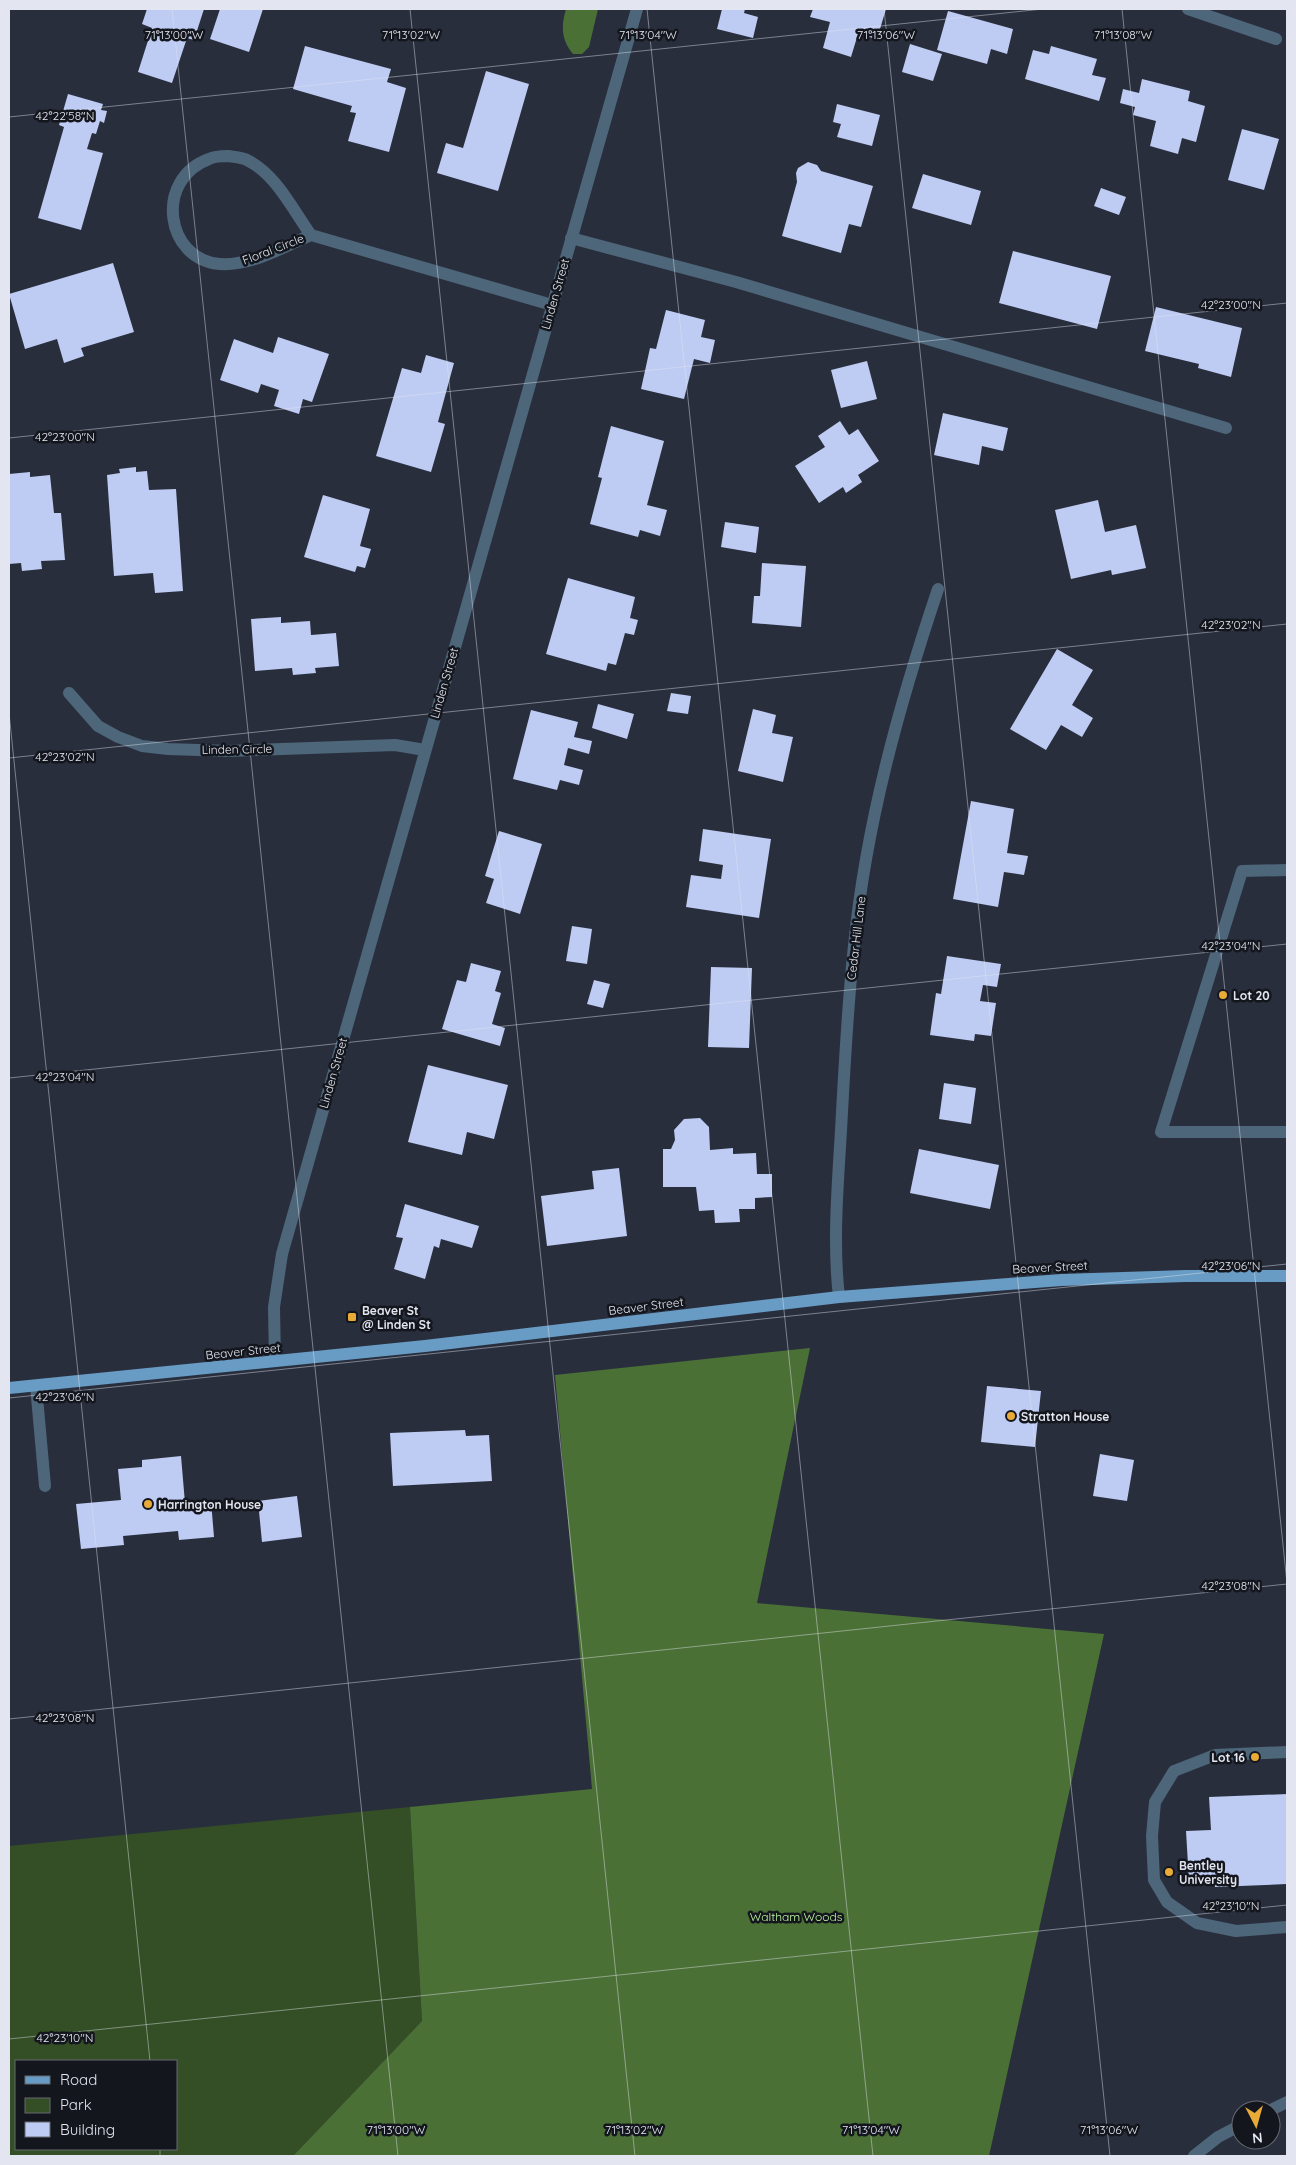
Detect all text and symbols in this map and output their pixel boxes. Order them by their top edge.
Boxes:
text: 71°13'00"W [145,27,204,42]
text: 71°13'02"W [382,27,440,42]
text: 71°13'04"W [619,27,677,42]
text: 71°13'06"W [857,27,915,42]
text: 71°13'08"W [1094,27,1152,42]
text: 42°22'58"N [36,108,94,123]
street label: Floral Circle [240,230,306,268]
street label: Linden Street [538,257,572,331]
text: 42°23'00"N [1201,297,1261,312]
text: 42°23'00"N [35,429,95,444]
text: 42°23'02"N [1201,617,1261,632]
street label: Linden Street [427,646,461,720]
street label: Linden Circle [202,741,273,757]
text: 42°23'02"N [35,749,95,764]
street label: Cedar Hill Lane [843,895,869,981]
text: 42°23'04"N [1201,938,1261,953]
place label: Lot 20 [1233,988,1270,1003]
marker: Lot 20 [1217,989,1229,1001]
street label: Linden Street [316,1036,350,1110]
text: 42°23'04"N [35,1069,95,1084]
street label: Beaver Street [1012,1258,1088,1276]
text: 42°23'06"N [1201,1258,1261,1273]
street label: Beaver Street [608,1294,684,1318]
place label: Beaver St @ Linden St [362,1303,431,1332]
marker: Beaver St @ Linden St [346,1311,358,1323]
street label: Beaver Street [205,1340,281,1362]
text: 42°23'06"N [35,1389,95,1404]
place label: Stratton House [1021,1409,1109,1424]
marker: Stratton House [1005,1410,1017,1422]
place label: Harrington House [158,1497,261,1512]
marker: Harrington House [142,1498,154,1510]
text: 42°23'08"N [1201,1578,1261,1593]
text: 42°23'08"N [35,1710,95,1725]
place label: Lot 16 [1211,1750,1245,1765]
marker: Lot 16 [1249,1751,1261,1763]
place label: Bentley University [1179,1858,1237,1887]
marker: Bentley University [1163,1866,1175,1878]
text: 42°23'10"N [1202,1898,1260,1913]
park label: Waltham Woods [750,1909,843,1924]
text: 42°23'10"N [36,2030,94,2045]
legend [15,2060,178,2150]
text: Road [60,2070,97,2089]
text: Park [60,2095,92,2114]
north arrow [1231,2100,1281,2150]
text: Building [60,2120,115,2139]
text: 71°13'00"W [367,2122,426,2137]
text: 71°13'02"W [605,2122,663,2137]
text: 71°13'04"W [842,2122,900,2137]
text: 71°13'06"W [1080,2122,1138,2137]
text: N [1251,2128,1263,2147]

